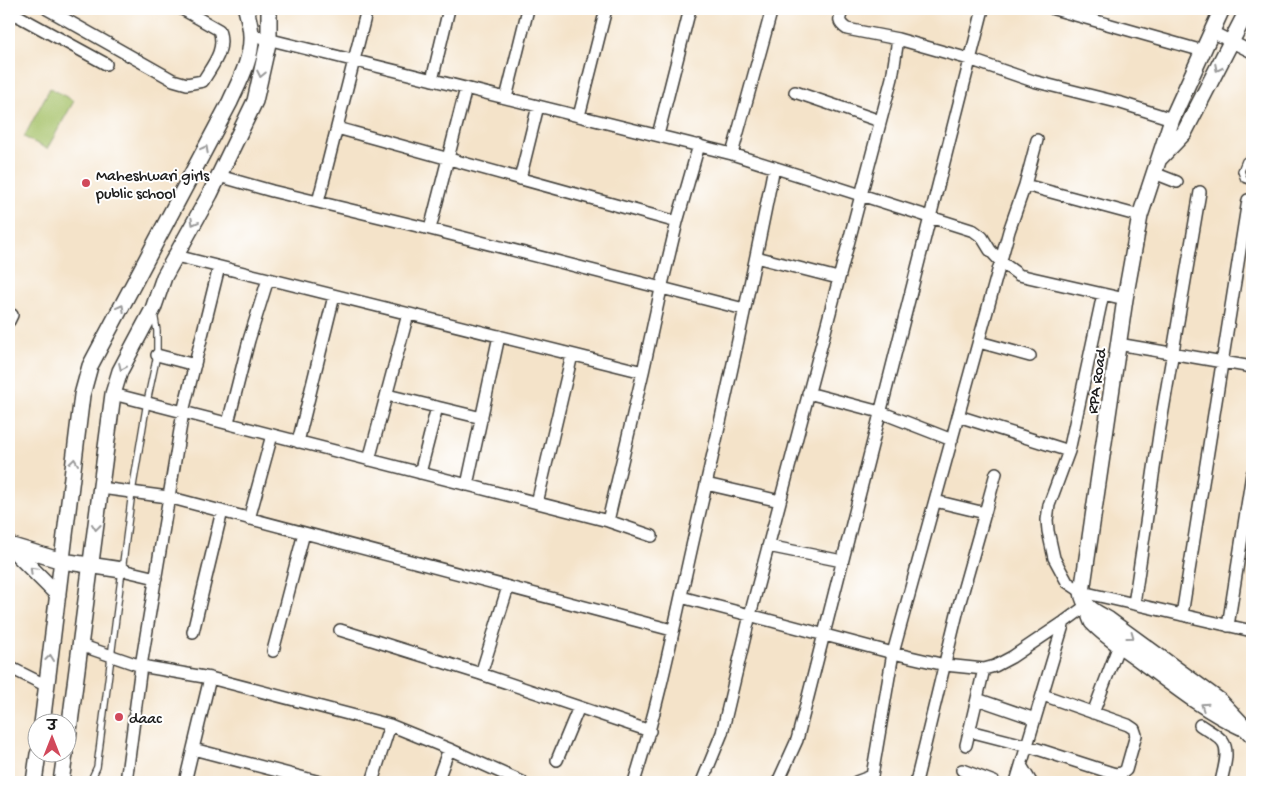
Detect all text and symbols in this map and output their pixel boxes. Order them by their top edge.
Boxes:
one-way arrow [1214,63,1224,72]
one-way arrow [256,70,267,79]
one-way arrow [199,146,209,155]
place label: Maheshwari girls public school [95,168,210,205]
marker: Maheshwari girls public school [80,177,92,189]
one-way arrow [191,216,201,225]
one-way arrow [115,305,125,314]
street label: RPA Road [1085,346,1113,415]
one-way arrow [118,362,129,371]
one-way arrow [68,457,79,465]
one-way arrow [91,523,102,531]
one-way arrow [30,567,39,576]
one-way arrow [1125,630,1135,639]
one-way arrow [44,653,55,661]
one-way arrow [1200,703,1210,712]
marker: daac [113,711,125,723]
place label: daac [129,711,162,730]
north arrow [28,714,78,764]
text: उ [45,719,58,736]

